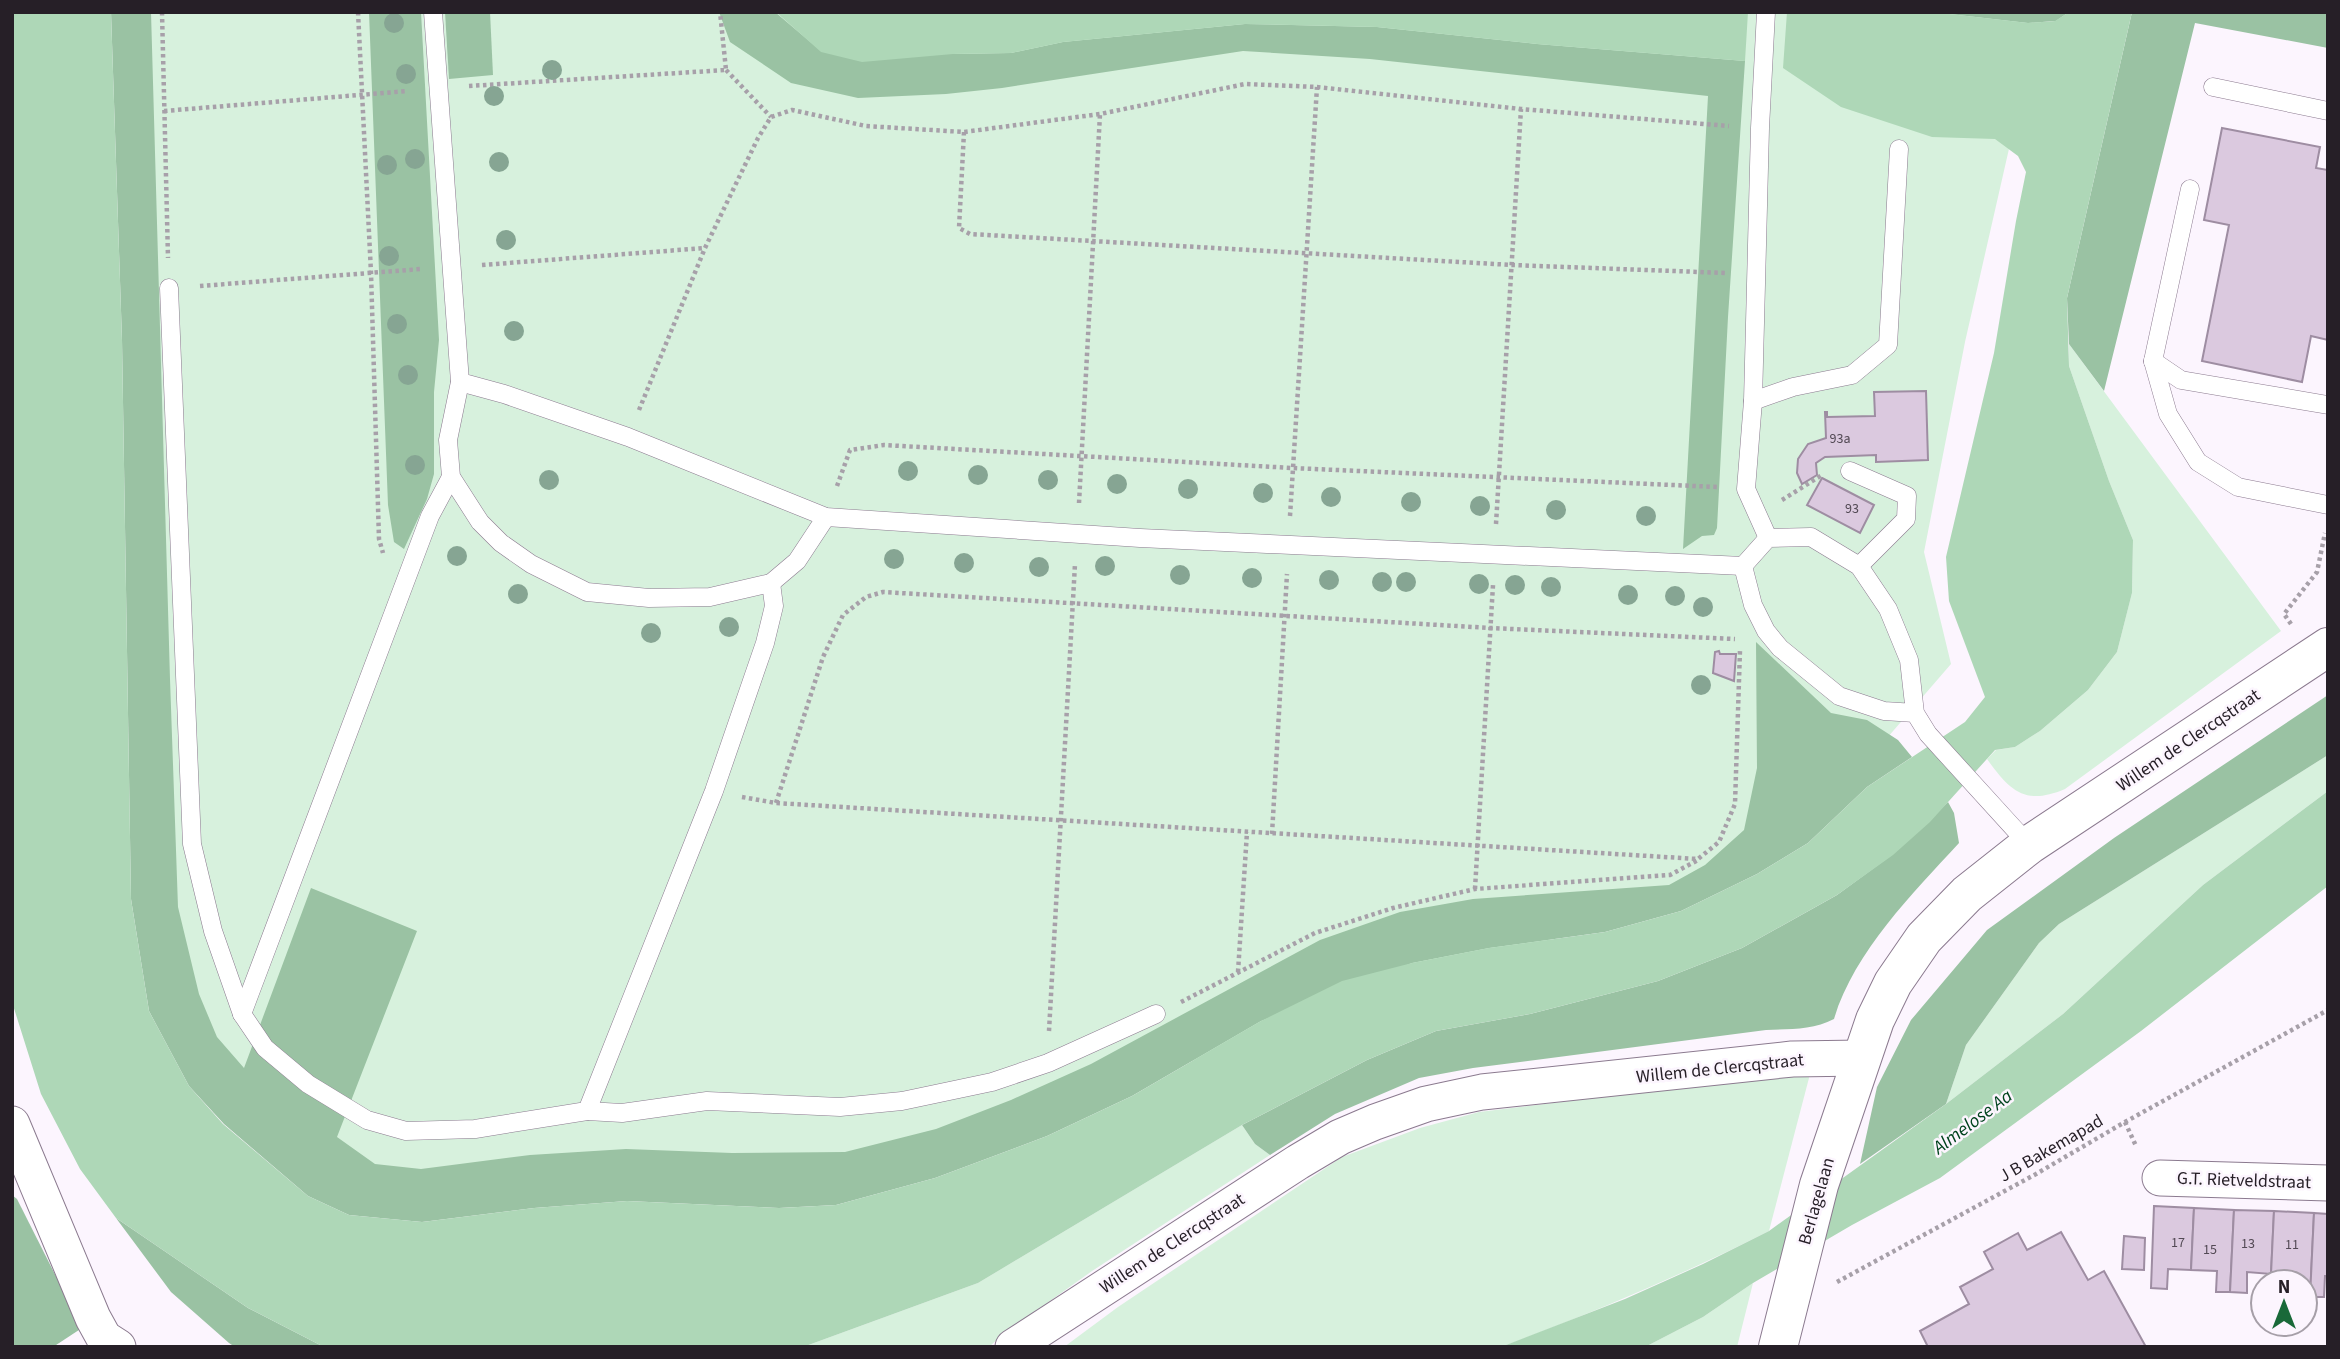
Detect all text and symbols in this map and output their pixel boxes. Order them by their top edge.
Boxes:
house number: 93a [1830,429,1850,449]
house number: 93 [1845,499,1859,519]
street label: Willem de Clercqstraat [2111,683,2265,798]
street label: Willem de Clercqstraat [1635,1047,1805,1090]
water label: Almelose Aa [1927,1083,2018,1162]
street label: J B Bakemapad [1995,1109,2108,1188]
street label: Berlagelaan [1792,1155,1841,1248]
street label: G.T. Rietveldstraat [2177,1166,2311,1195]
street label: Willem de Clercqstraat [1095,1187,1250,1300]
house number: 17 [2171,1233,2185,1253]
house number: 13 [2241,1234,2255,1254]
house number: 11 [2285,1235,2299,1255]
house number: 15 [2203,1240,2217,1260]
north arrow [2249,1268,2319,1338]
text: N [2278,1274,2290,1301]

